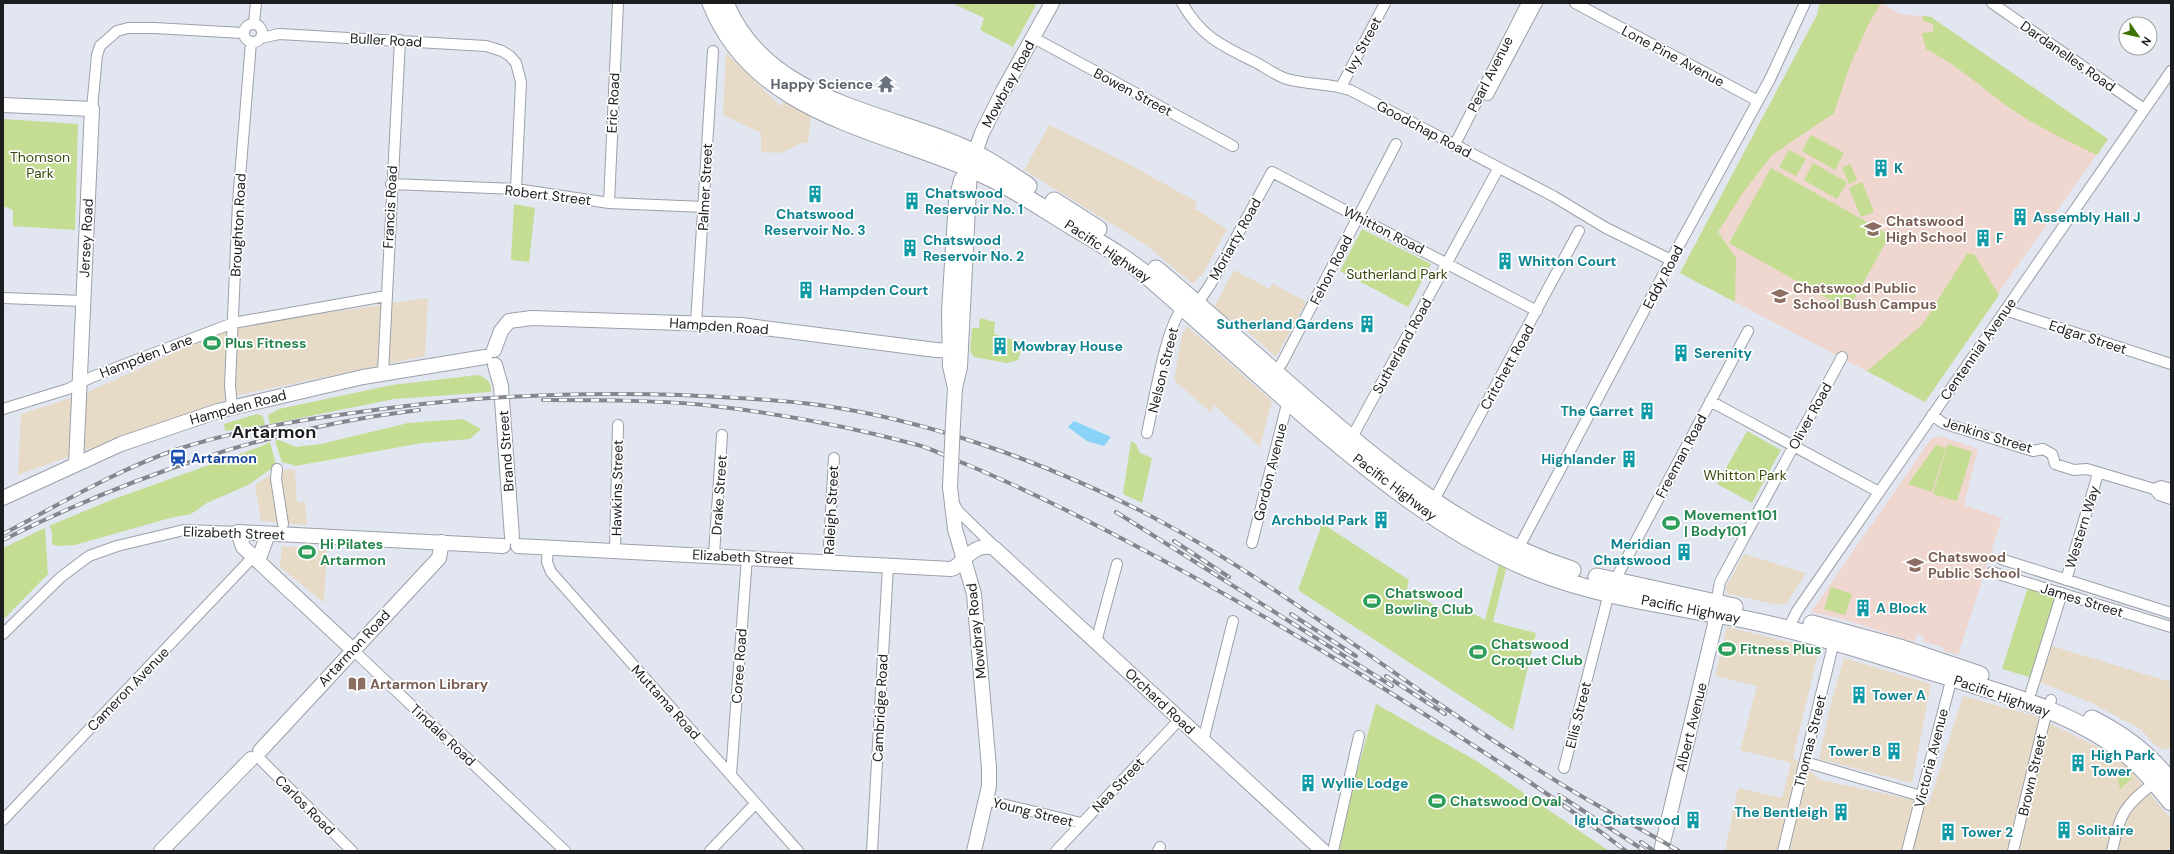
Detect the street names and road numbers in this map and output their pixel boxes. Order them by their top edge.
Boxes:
street label: Ivy Street [1341,13,1385,77]
street label: Dardanelles Road [2017,16,2119,96]
street label: Lone Pine Avenue [1619,21,1728,91]
street label: Buller Road [350,29,422,51]
street label: Pearl Avenue [1463,33,1517,115]
street label: Mowbray Road [978,37,1038,131]
street label: Bowen Street [1091,64,1175,120]
street label: Eric Road [602,72,624,134]
street label: Goodchap Road [1374,96,1474,162]
street label: Palmer Street [694,143,716,231]
street label: Francis Road [379,165,401,249]
street label: Broughton Road [226,173,250,277]
street label: Robert Street [504,181,592,209]
street label: Moriarty Road [1205,195,1265,283]
street label: Jersey Road [75,198,97,278]
street label: Whitton Road [1341,202,1427,258]
street label: Pacific Highway [1061,215,1155,287]
street label: Fehon Road [1306,232,1356,308]
street label: Eddy Road [1639,242,1687,312]
street label: Centennial Avenue [1936,294,2020,404]
street label: Sutherland Road [1368,295,1436,397]
street label: Hampden Road [669,314,769,338]
street label: Edgar Street [2047,316,2129,358]
street label: Critchett Road [1476,321,1538,413]
street label: Nelson Street [1144,325,1182,415]
street label: Hampden Lane [97,330,195,382]
street label: Oliver Road [1784,379,1836,453]
street label: Hampden Road [188,385,288,429]
street label: Brand Street [494,410,518,492]
street label: Freeman Road [1651,411,1711,501]
street label: Jenkins Street [1941,413,2035,457]
street label: Gordon Avenue [1249,421,1291,523]
street label: Hawkins Street [607,440,627,536]
street label: Pacific Highway [1349,449,1441,525]
street label: Drake Street [707,454,731,536]
street label: Raleigh Street [820,465,842,555]
street label: Western Way [2061,483,2103,571]
street label: Elizabeth Street [183,522,285,544]
street label: Elizabeth Street [692,545,794,569]
street label: James Street [2038,579,2126,621]
street label: Mowbray Road [962,582,990,680]
street label: Pacific Highway [1640,591,1742,627]
street label: Artarmon Road [314,606,394,690]
street label: Coree Road [727,628,751,704]
street label: Cameron Avenue [83,643,173,735]
street label: Cambridge Road [868,654,892,762]
street label: Muttama Road [628,661,704,743]
street label: Orchard Road [1121,664,1199,738]
street label: Pacific Highway [1951,671,2053,721]
street label: Ellis Street [1561,680,1595,750]
street label: Albert Avenue [1671,681,1711,773]
street label: Thomas Street [1790,693,1830,789]
street label: Tindale Road [406,700,480,770]
street label: Victoria Avenue [1910,706,1952,809]
street label: Brown Street [2014,732,2050,818]
street label: Nea Street [1088,754,1148,816]
street label: Carlos Road [271,771,339,839]
street label: Young Street [991,793,1075,831]

